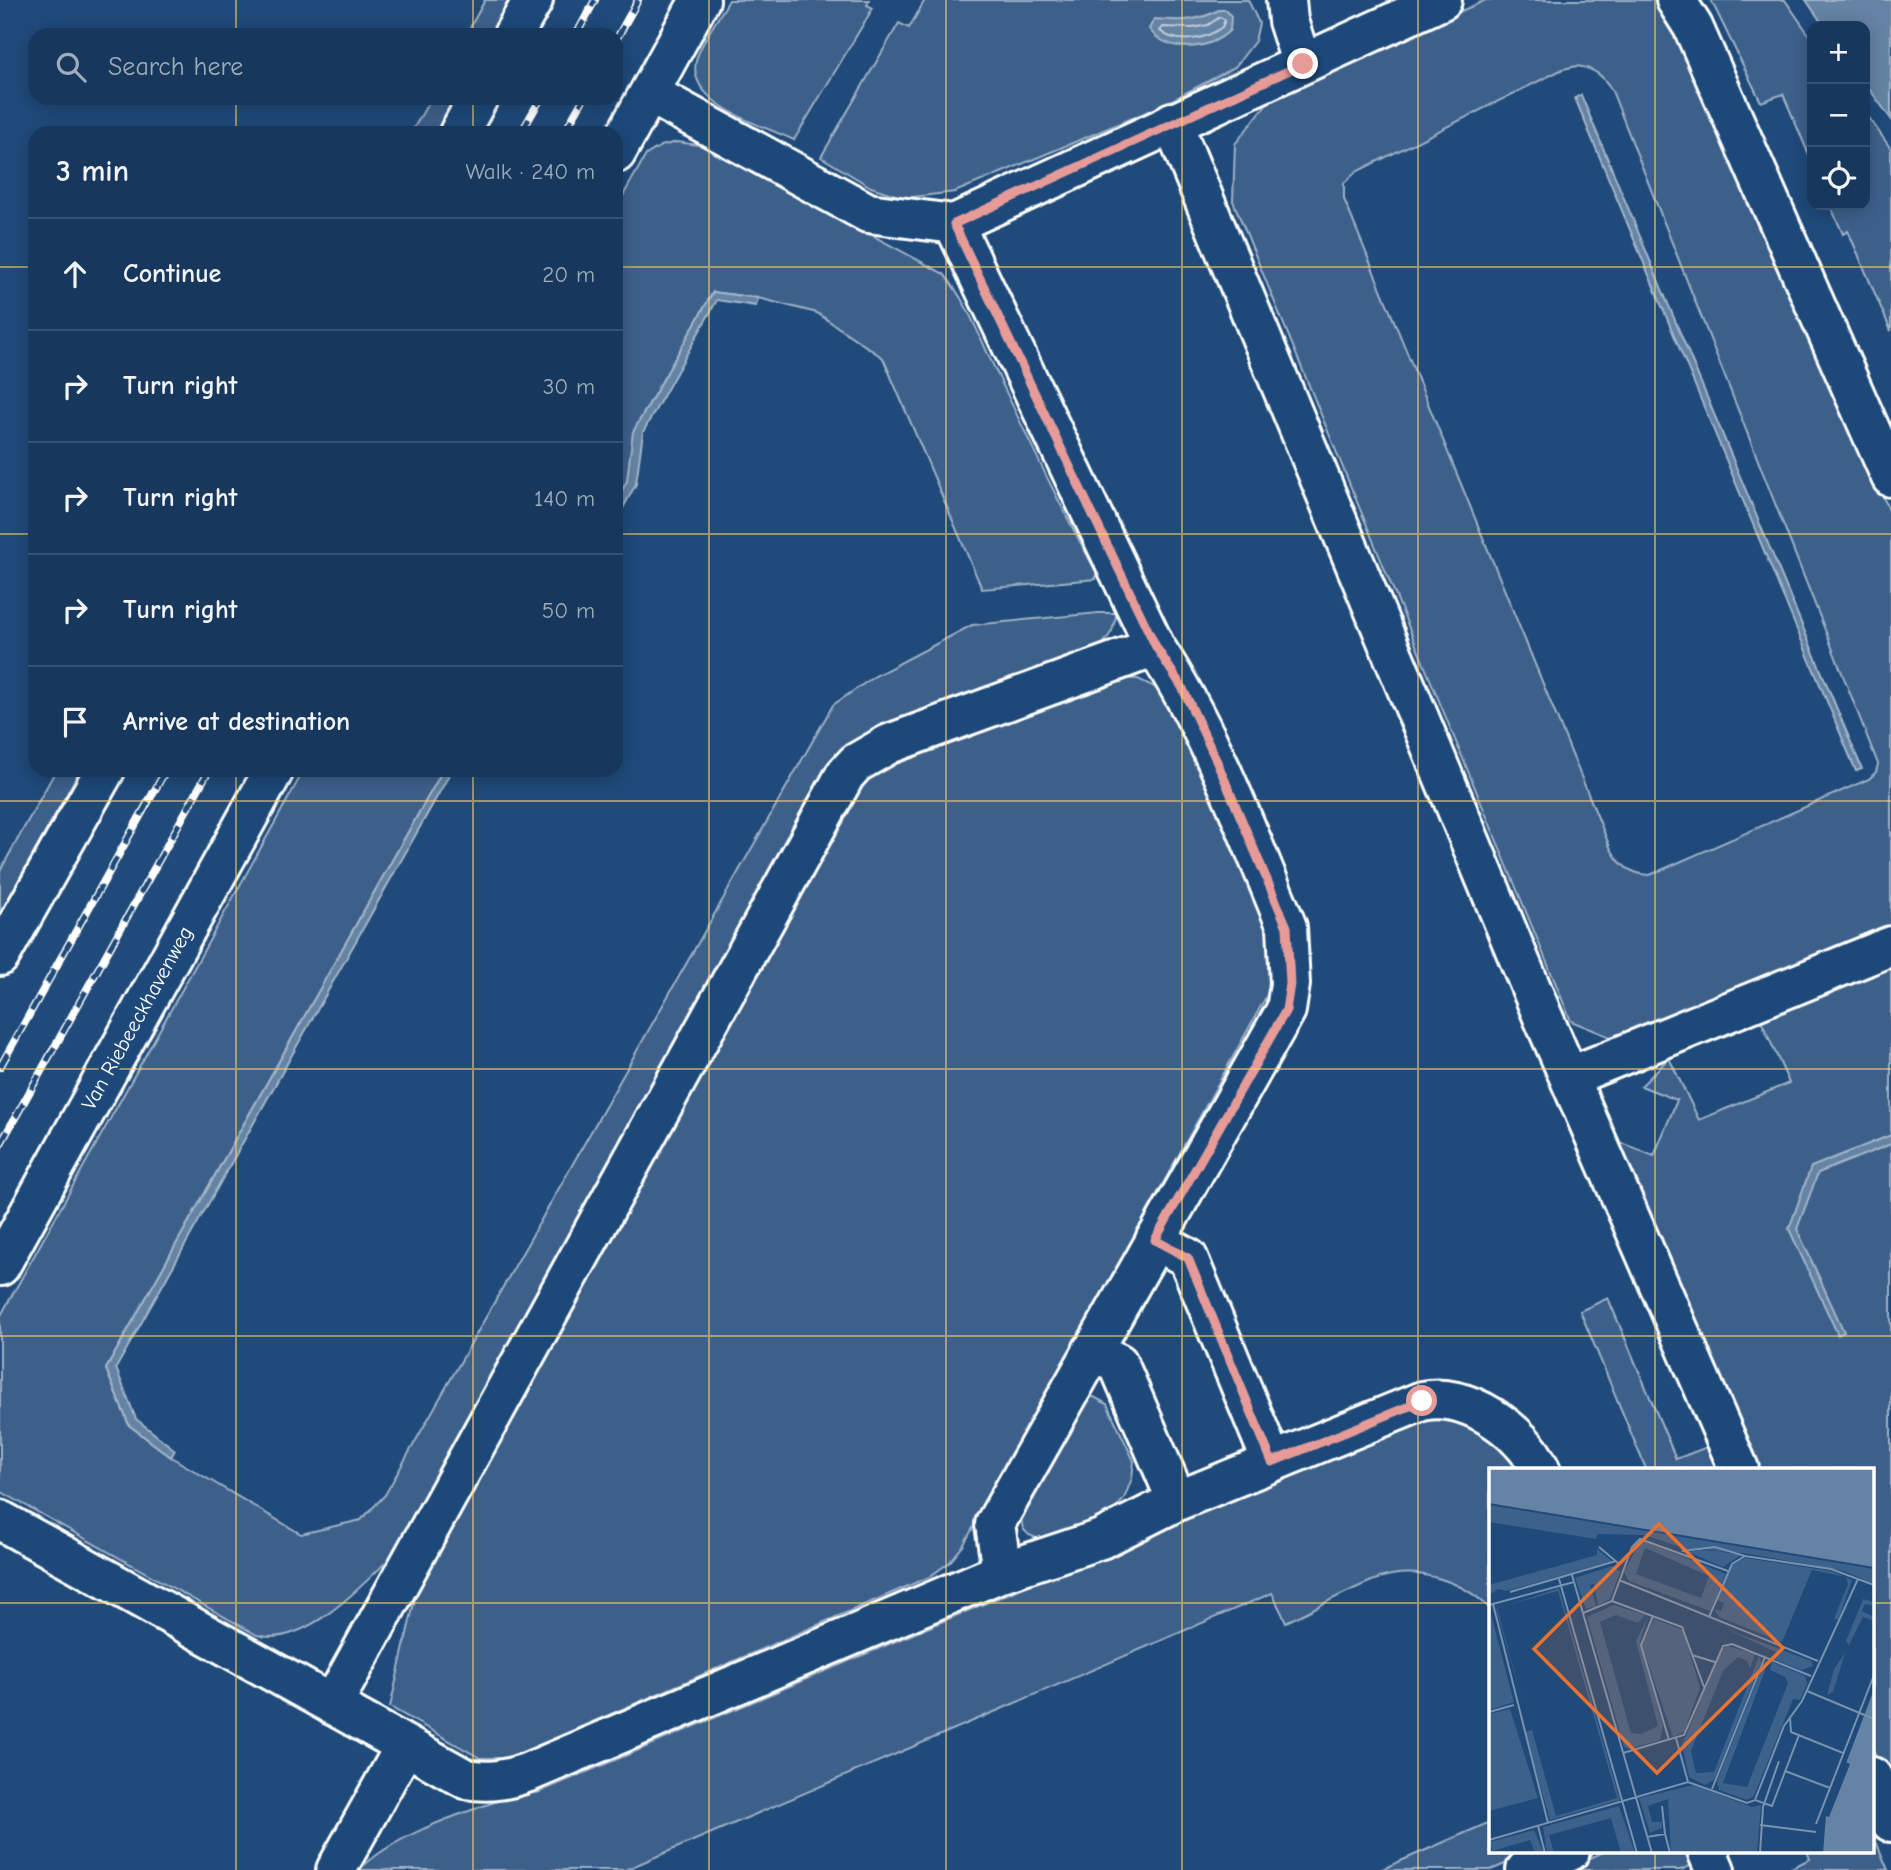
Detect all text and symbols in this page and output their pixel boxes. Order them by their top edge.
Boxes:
map controls [1807,21,1870,210]
button: + [1807,21,1870,84]
search box [28,28,623,105]
icon: search [52,48,90,86]
route end [1287,48,1318,79]
text: Search here [108,52,243,82]
button: − [1807,84,1870,147]
button: locate [1807,147,1870,210]
text: 3 min [56,154,129,189]
text: Walk · 240 m [465,158,595,185]
icon: ahead [56,255,94,293]
text: Continue [123,259,221,289]
text: 20 m [542,261,595,288]
icon: right [56,367,94,405]
text: Turn right [123,371,237,401]
text: 30 m [543,373,595,400]
icon: right [56,479,94,517]
text: Turn right [123,483,237,513]
text: 140 m [534,485,595,512]
icon: right [56,591,94,629]
text: Turn right [123,595,237,625]
text: 50 m [542,597,595,624]
icon: arrive [56,703,94,741]
text: Arrive at destination [123,707,350,737]
street label: Van Riebeeckhavenweg [76,922,198,1114]
route start [1406,1385,1437,1416]
inset map [1489,1468,1874,1853]

